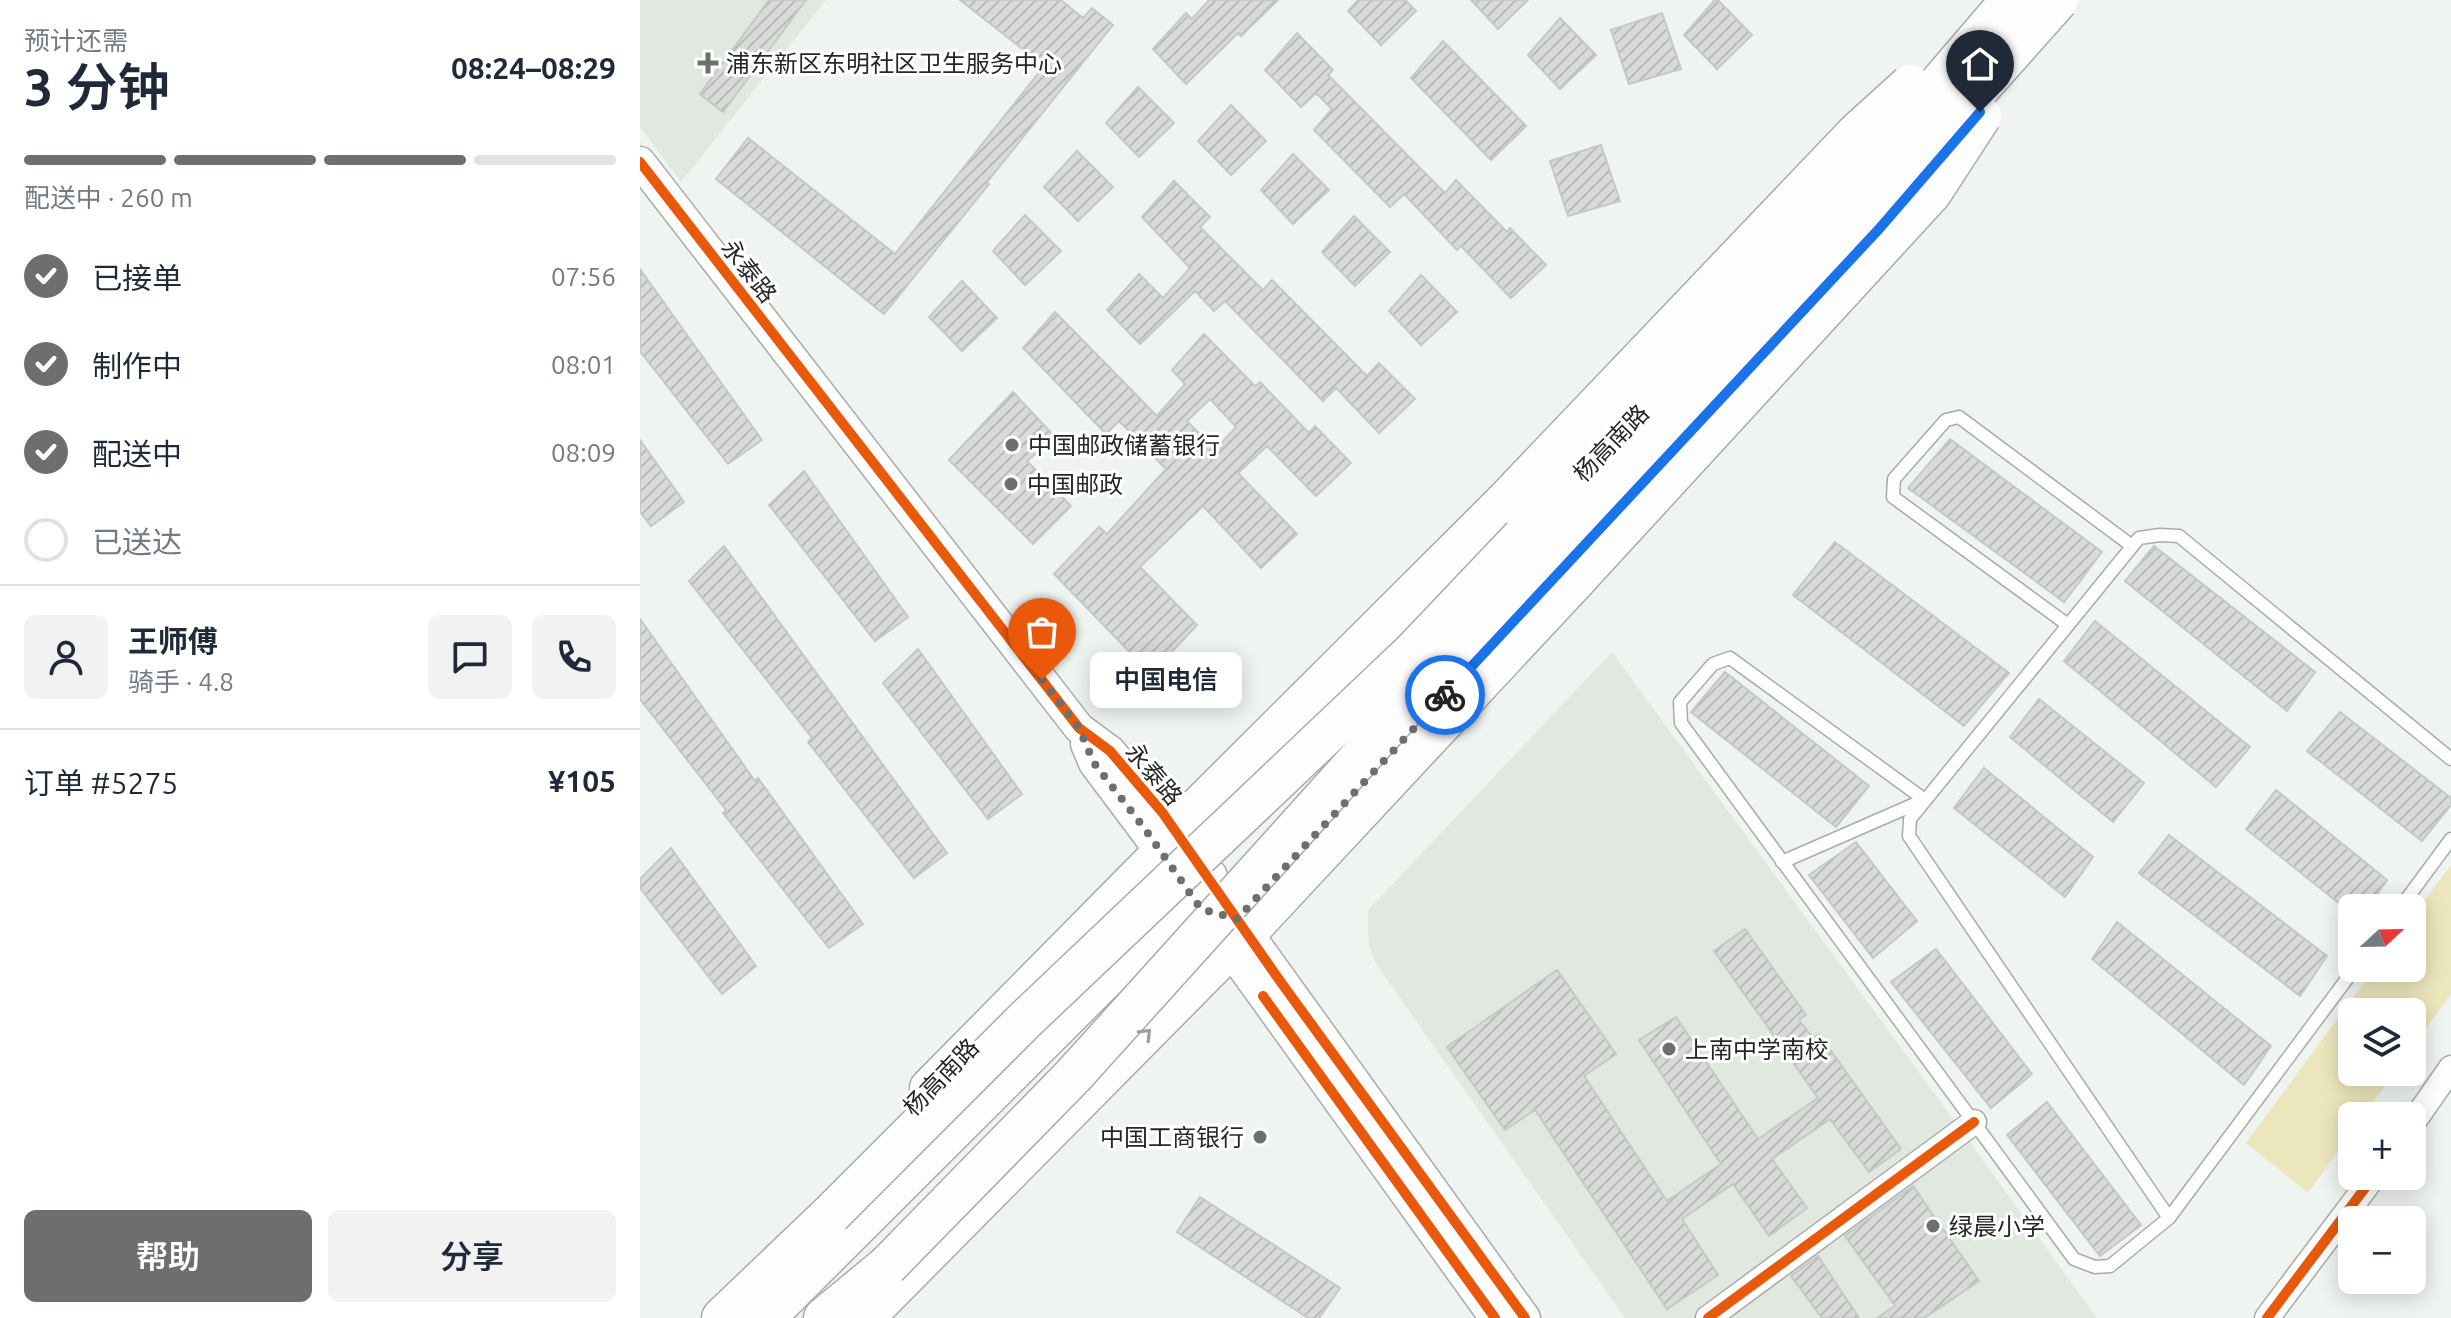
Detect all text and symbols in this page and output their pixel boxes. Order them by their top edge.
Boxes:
text: 预计还需 [24,26,128,55]
pin [1946,30,2014,112]
icon: home [1958,42,2002,86]
place label: 浦东新区东明社区卫生服务中心 [726,50,1062,77]
text: 08:24–08:29 [451,51,616,85]
marker: 浦东新区东明社区卫生服务中心 [697,52,719,74]
text: 3 分钟 [24,58,170,116]
text: 配送中 · 260 m [24,183,193,212]
street label: 永泰路 [716,234,782,308]
icon: check [24,254,68,298]
text: 已接单 [92,261,182,295]
text: 07:56 [551,262,616,291]
icon: check [24,342,68,386]
text: 制作中 [92,349,182,383]
text: 08:01 [551,350,616,379]
street label: 杨高南路 [1568,399,1654,487]
icon: check [24,430,68,474]
place label: 中国邮政储蓄银行 [1028,432,1220,459]
marker: 中国邮政储蓄银行 [1003,436,1021,454]
text: 配送中 [92,437,182,471]
text: 08:09 [551,438,616,467]
place label: 中国邮政 [1027,471,1123,498]
marker: 中国邮政 [1002,475,1020,493]
text: 已送达 [92,525,182,559]
pin [1008,598,1076,680]
icon: bag [1020,610,1064,654]
button: person [24,615,108,699]
button: chat [428,615,512,699]
button: phone [532,615,616,699]
text: 王师傅 [128,624,218,658]
callout: 中国电信 [1090,652,1242,708]
courier [1405,655,1485,735]
text: 中国电信 [1114,665,1218,694]
text: 骑手 · 4.8 [128,667,234,696]
icon: bike [1423,673,1467,717]
street label: 永泰路 [1121,738,1187,810]
text: ¥105 [548,764,616,798]
text: 订单 #5275 [24,766,178,800]
north arrow [2338,894,2426,982]
map controls [2338,894,2426,1294]
button: layers [2338,998,2426,1086]
one-way arrow [1137,1029,1151,1043]
street label: 杨高南路 [898,1033,984,1121]
place label: 上南中学南校 [1685,1036,1829,1063]
marker: 上南中学南校 [1660,1040,1678,1058]
button: + [2338,1102,2426,1190]
place label: 中国工商银行 [1100,1124,1244,1151]
marker: 中国工商银行 [1251,1128,1269,1146]
button: − [2338,1206,2426,1294]
button: 帮助 [24,1210,312,1302]
button: 分享 [328,1210,616,1302]
place label: 绿晨小学 [1949,1213,2045,1240]
marker: 绿晨小学 [1924,1217,1942,1235]

